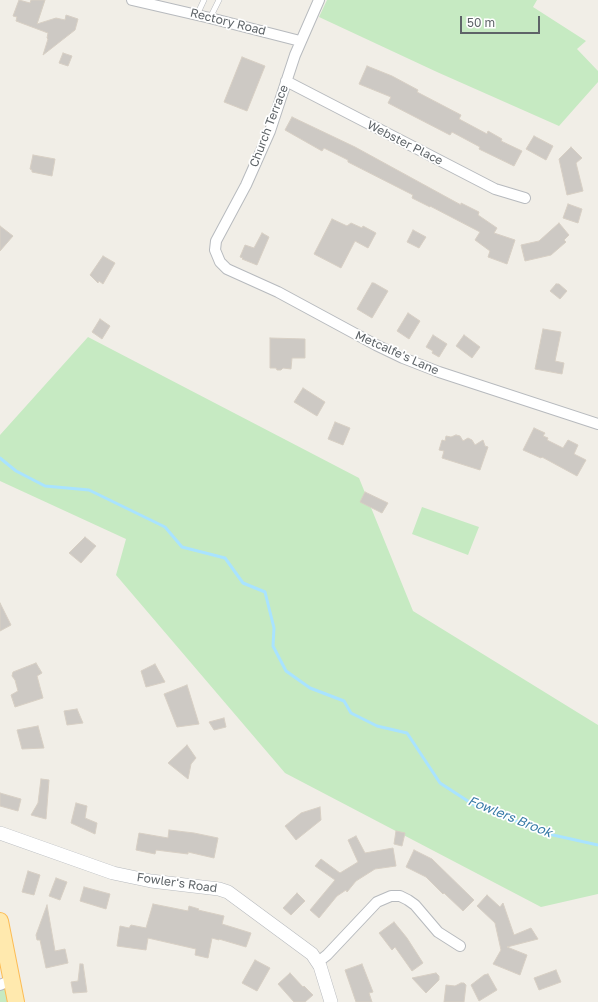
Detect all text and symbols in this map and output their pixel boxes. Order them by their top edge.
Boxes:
street label: Rectory Road [189,6,267,38]
scale bar [462,8,542,34]
text: 50 m [467,15,495,30]
street label: Church Terrace [247,83,291,169]
street label: Webster Place [365,118,445,168]
street label: Metcalfe's Lane [353,328,441,378]
water label: Fowlers Brook [466,793,554,841]
street label: Fowler's Road [136,870,218,896]

